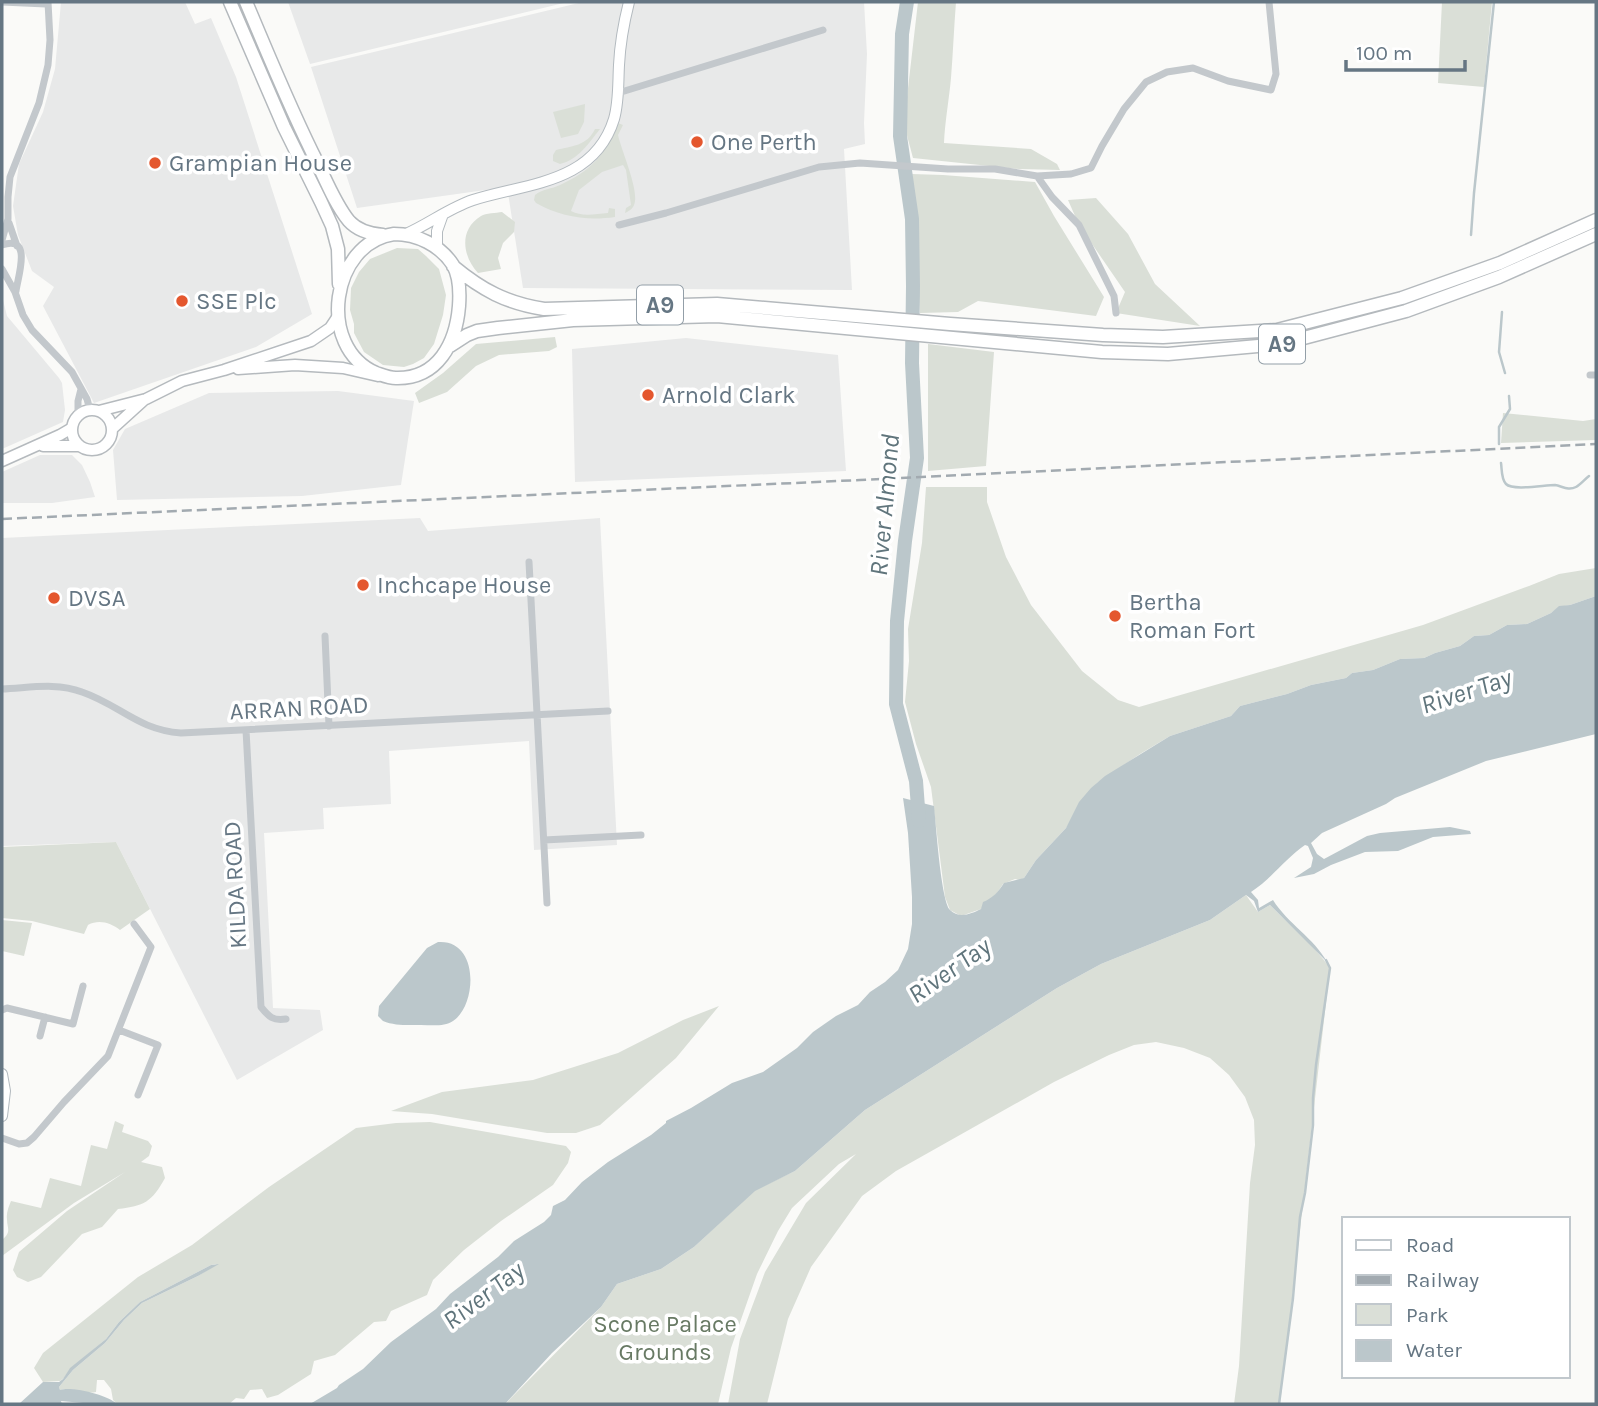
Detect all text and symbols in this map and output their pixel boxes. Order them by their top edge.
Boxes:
scale bar [1346,28,1465,72]
text: 100 m [1356,41,1413,65]
place label: One Perth [711,128,817,156]
marker: One Perth [689,134,705,150]
place label: Grampian House [169,149,352,177]
marker: Grampian House [147,155,163,171]
road number: A9 [637,286,683,324]
place label: SSE Plc [196,287,277,315]
marker: SSE Plc [174,293,190,309]
road number: A9 [1259,324,1305,364]
place label: Arnold Clark [662,381,796,409]
marker: Arnold Clark [640,387,656,403]
water label: River Almond [863,433,906,577]
place label: Inchcape House [377,571,551,599]
marker: Inchcape House [355,577,371,593]
place label: DVSA [68,584,126,612]
place label: Bertha Roman Fort [1129,588,1255,644]
marker: DVSA [46,590,62,606]
marker: Bertha Roman Fort [1107,608,1123,624]
water label: River Tay [1417,662,1516,721]
street label: ARRAN ROAD [229,690,369,726]
street label: KILDA ROAD [218,821,252,949]
water label: River Tay [902,930,997,1010]
legend [1342,1217,1570,1378]
text: Road [1406,1233,1454,1257]
water label: River Tay [437,1254,531,1336]
text: Railway [1406,1268,1479,1292]
text: Park [1406,1303,1449,1327]
park label: Scone Palace Grounds [593,1310,737,1366]
text: Water [1406,1338,1462,1362]

